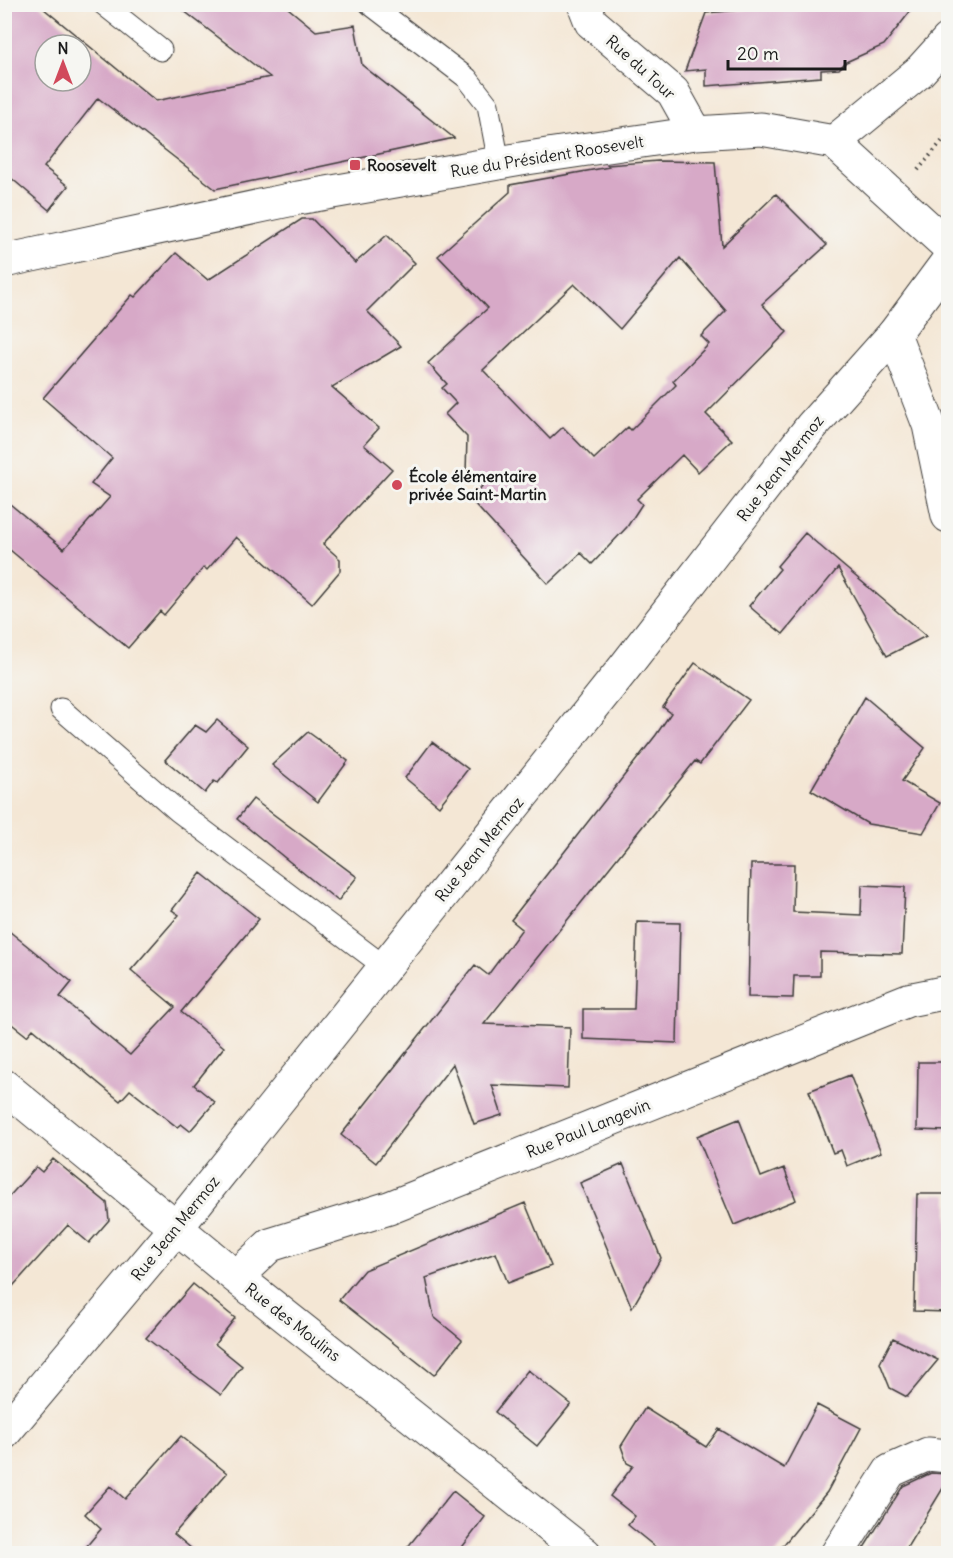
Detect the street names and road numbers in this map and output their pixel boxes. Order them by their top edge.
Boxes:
street label: Rue du Tour [602,31,680,104]
street label: Rue du Président Roosevelt [449,131,645,181]
street label: Rue Jean Mermoz [732,411,828,525]
street label: Rue Jean Mermoz [431,792,528,906]
street label: Rue Paul Langevin [523,1094,653,1162]
street label: Rue Jean Mermoz [127,1171,224,1285]
street label: Rue des Moulins [241,1278,345,1366]

